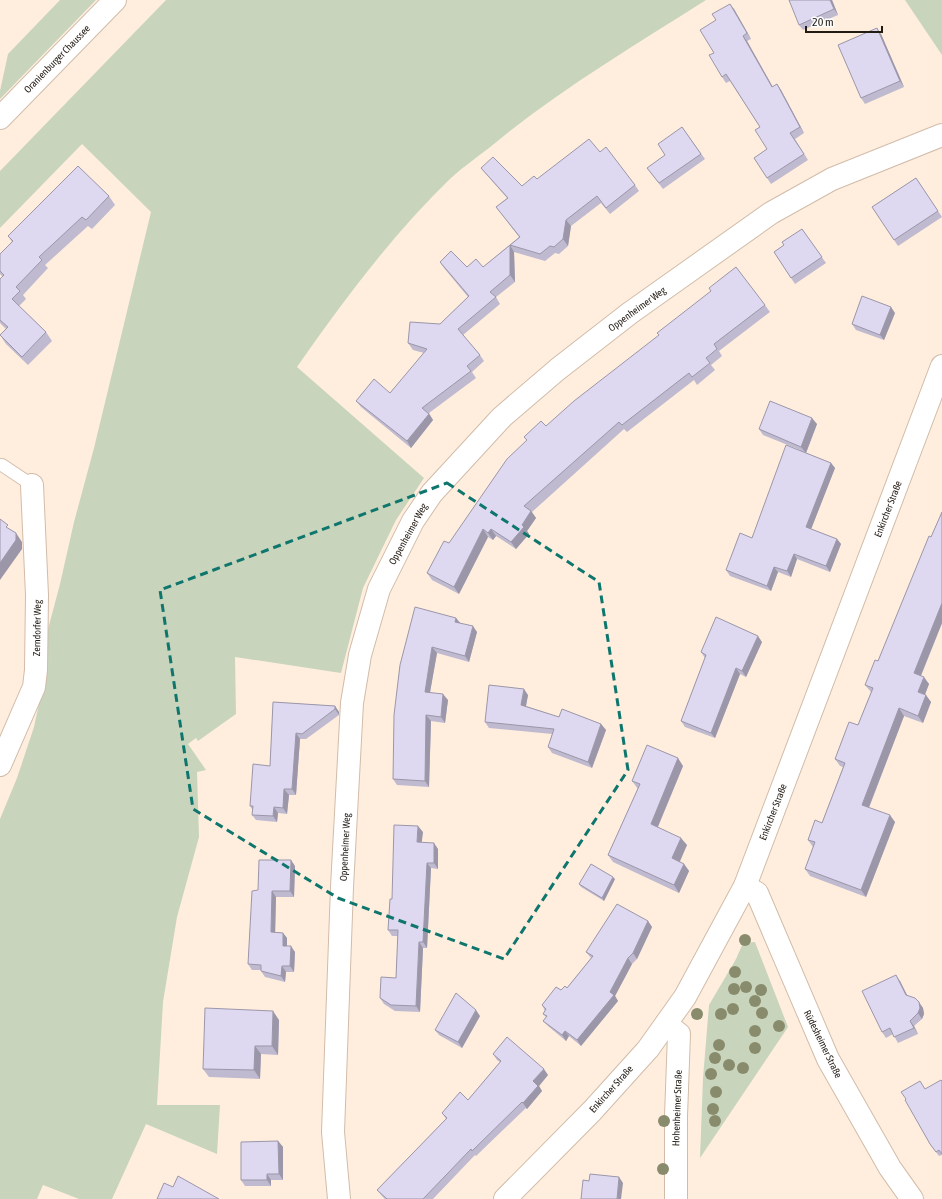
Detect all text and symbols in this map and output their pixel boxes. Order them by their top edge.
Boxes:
scale bar [806,8,882,34]
text: 20 m [812,15,834,29]
street label: Oranienburger Chaussee [22,23,92,95]
street label: Oppenheimer Weg [606,284,668,334]
street label: Enkircher Straße [872,479,904,539]
street label: Oppenheimer Weg [387,501,430,567]
street label: Zerndorfer Weg [31,599,43,656]
street label: Enkircher Straße [757,782,789,842]
street label: Oppenheimer Weg [338,812,352,881]
street label: Rüdesheimer Straße [802,1008,844,1080]
street label: Enkircher Straße [587,1063,635,1115]
street label: Hohenheimer Straße [670,1069,684,1146]

